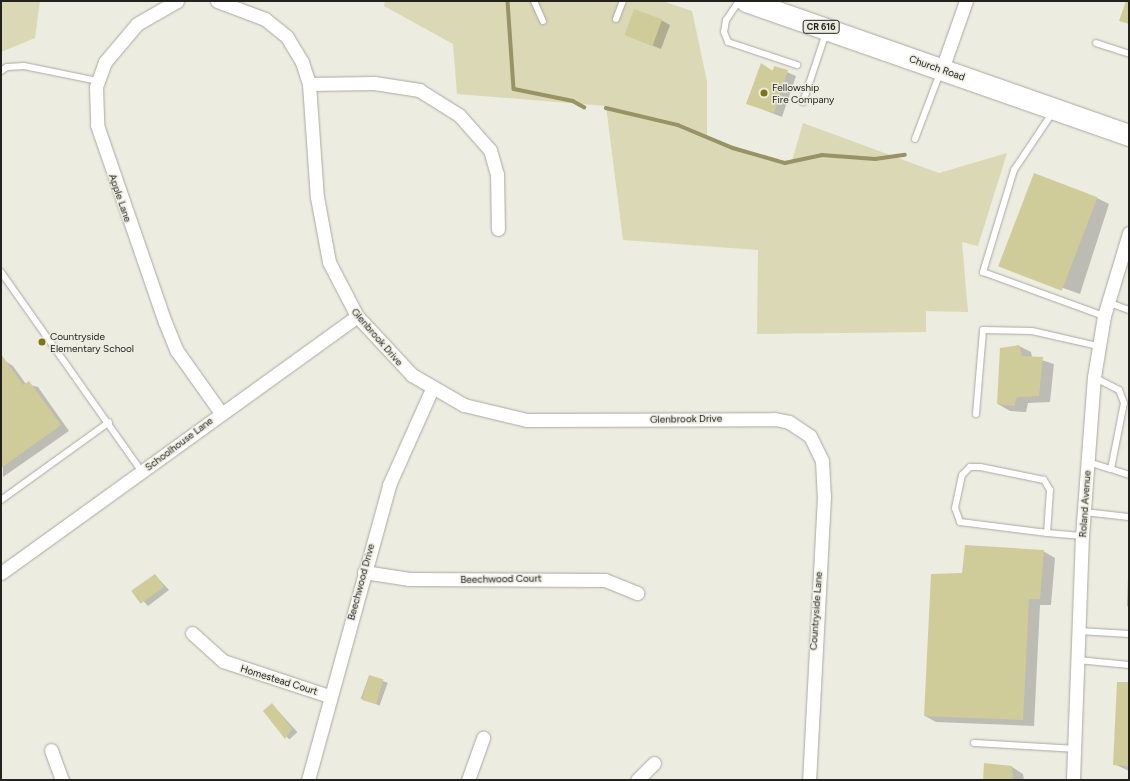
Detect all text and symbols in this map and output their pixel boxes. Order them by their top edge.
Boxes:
road number: CR 616 [802,20,840,34]
street label: Church Road [908,53,966,83]
place label: Fellowship Fire Company [772,81,834,104]
marker: Fellowship Fire Company [759,88,769,98]
street label: Apple Lane [106,172,134,224]
street label: Glenbrook Drive [349,306,405,368]
place label: Countryside Elementary School [50,330,134,354]
marker: Countryside Elementary School [37,337,47,347]
street label: Glenbrook Drive [650,412,722,426]
street label: Schoolhouse Lane [143,415,215,473]
street label: Roland Avenue [1077,470,1093,538]
street label: Beechwood Drive [345,542,377,622]
street label: Countryside Lane [807,571,825,651]
street label: Beechwood Court [460,572,542,586]
street label: Homestead Court [239,663,319,697]

